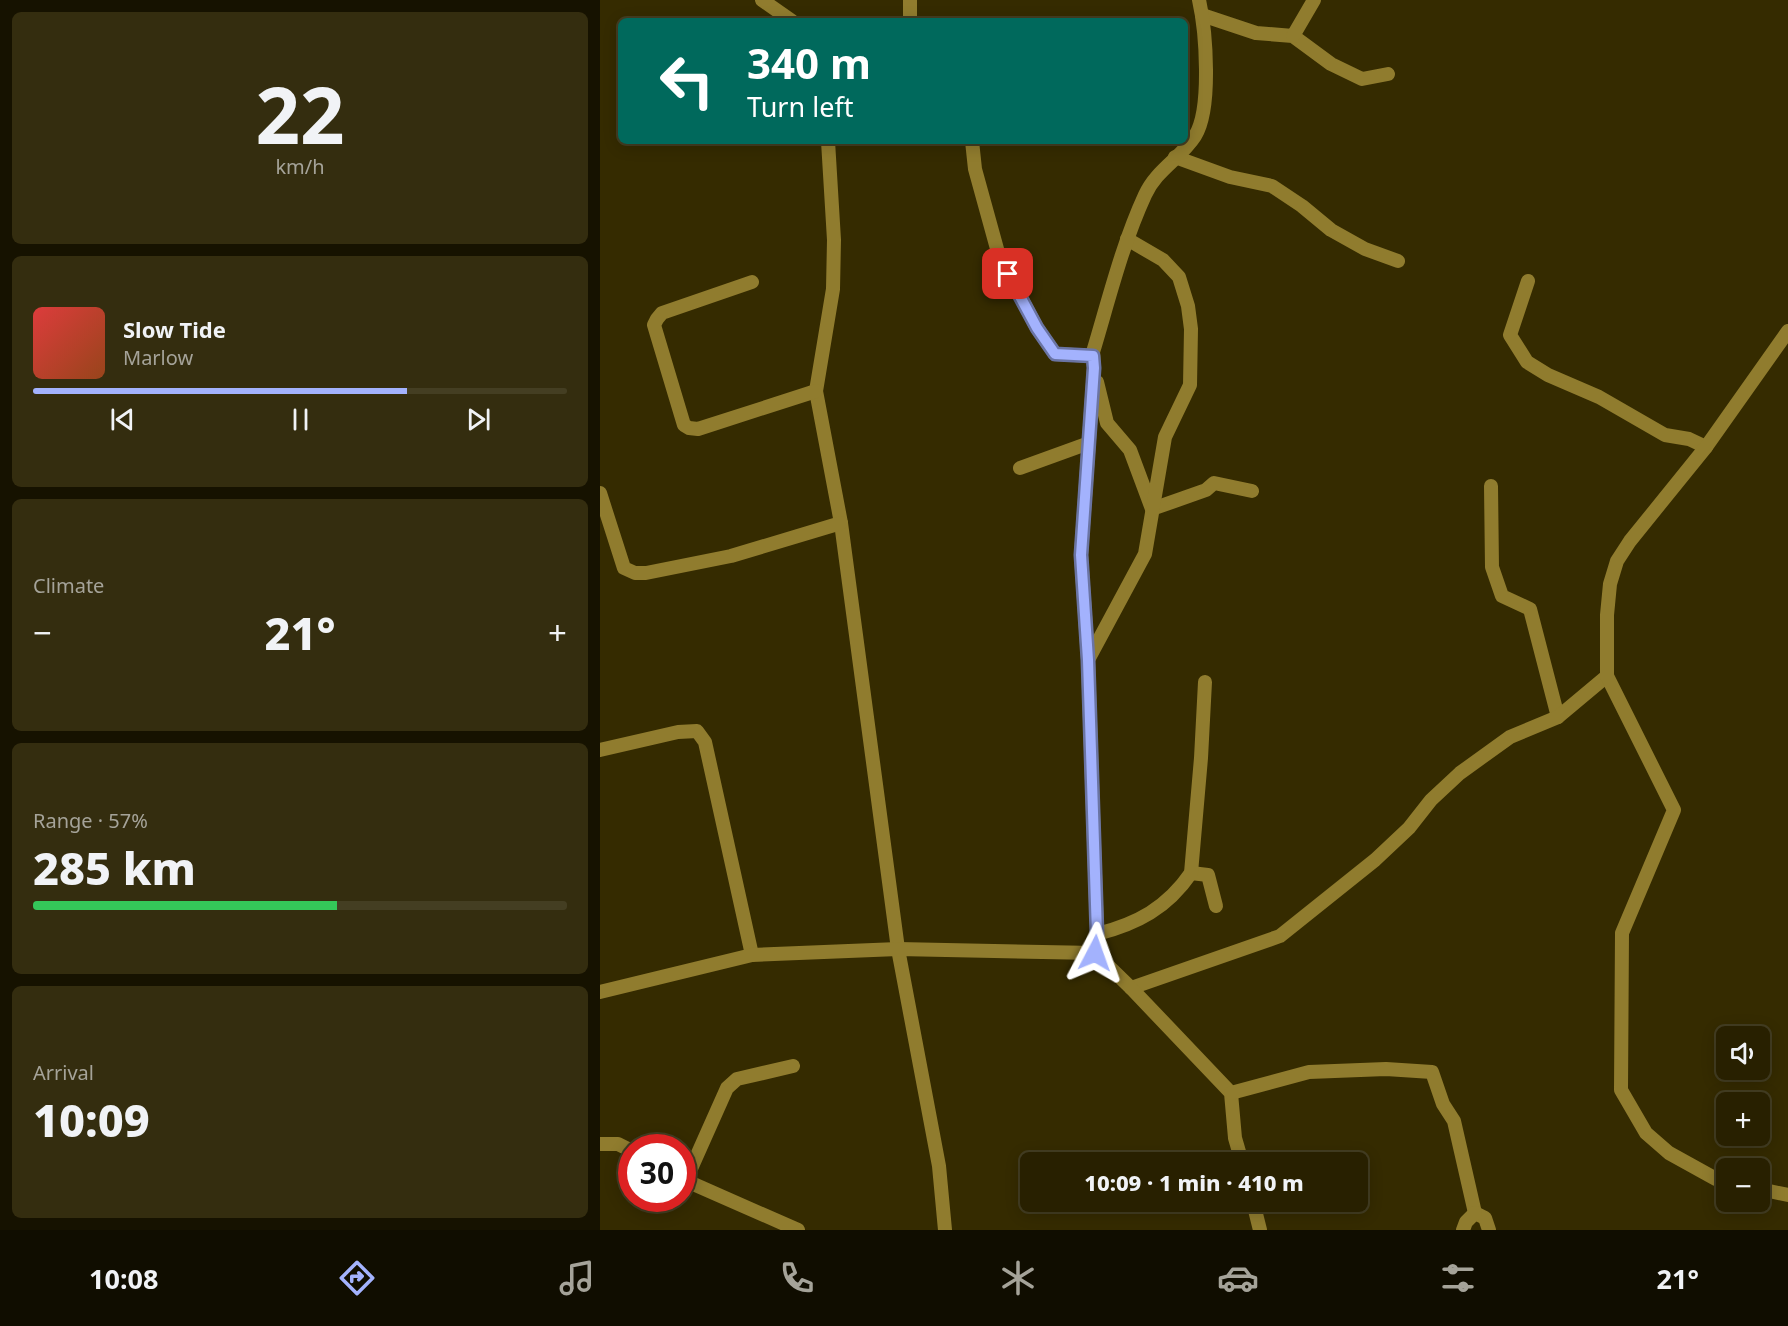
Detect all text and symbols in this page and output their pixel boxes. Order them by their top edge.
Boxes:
text: 340 m [747,34,871,91]
icon: left [648,42,726,120]
text: 22 [255,61,345,167]
text: Turn left [747,88,853,125]
text: km/h [275,153,325,180]
pin [982,248,1033,299]
icon: arrive [991,257,1024,290]
text: Slow Tide [123,314,226,344]
text: Marlow [123,344,193,371]
icon: previous [106,403,139,436]
icon: pause [284,403,317,436]
icon: next [462,403,495,436]
text: Climate [33,572,104,599]
text: 21° [264,602,336,663]
text: − [33,610,52,655]
text: + [548,610,567,655]
text: Range · 57% [33,807,148,834]
text: 285 km [33,837,196,898]
position arrow [1063,921,1127,985]
map controls [1716,1026,1770,1212]
button: sound [1716,1026,1770,1080]
text: Arrival [33,1059,94,1086]
text: 10:09 [33,1089,150,1150]
button: + [1716,1092,1770,1146]
speed limit sign: 30 [618,1134,696,1212]
button: − [1716,1158,1770,1212]
text: 10:09 · 1 min · 410 m [1084,1167,1304,1197]
icon: directions [336,1257,378,1299]
icon: music [556,1257,598,1299]
icon: phone [776,1257,818,1299]
icon: climate [997,1257,1039,1299]
icon: car [1217,1257,1259,1299]
icon: filters [1437,1257,1479,1299]
text: 10:08 [89,1260,158,1297]
text: 21° [1657,1260,1699,1297]

